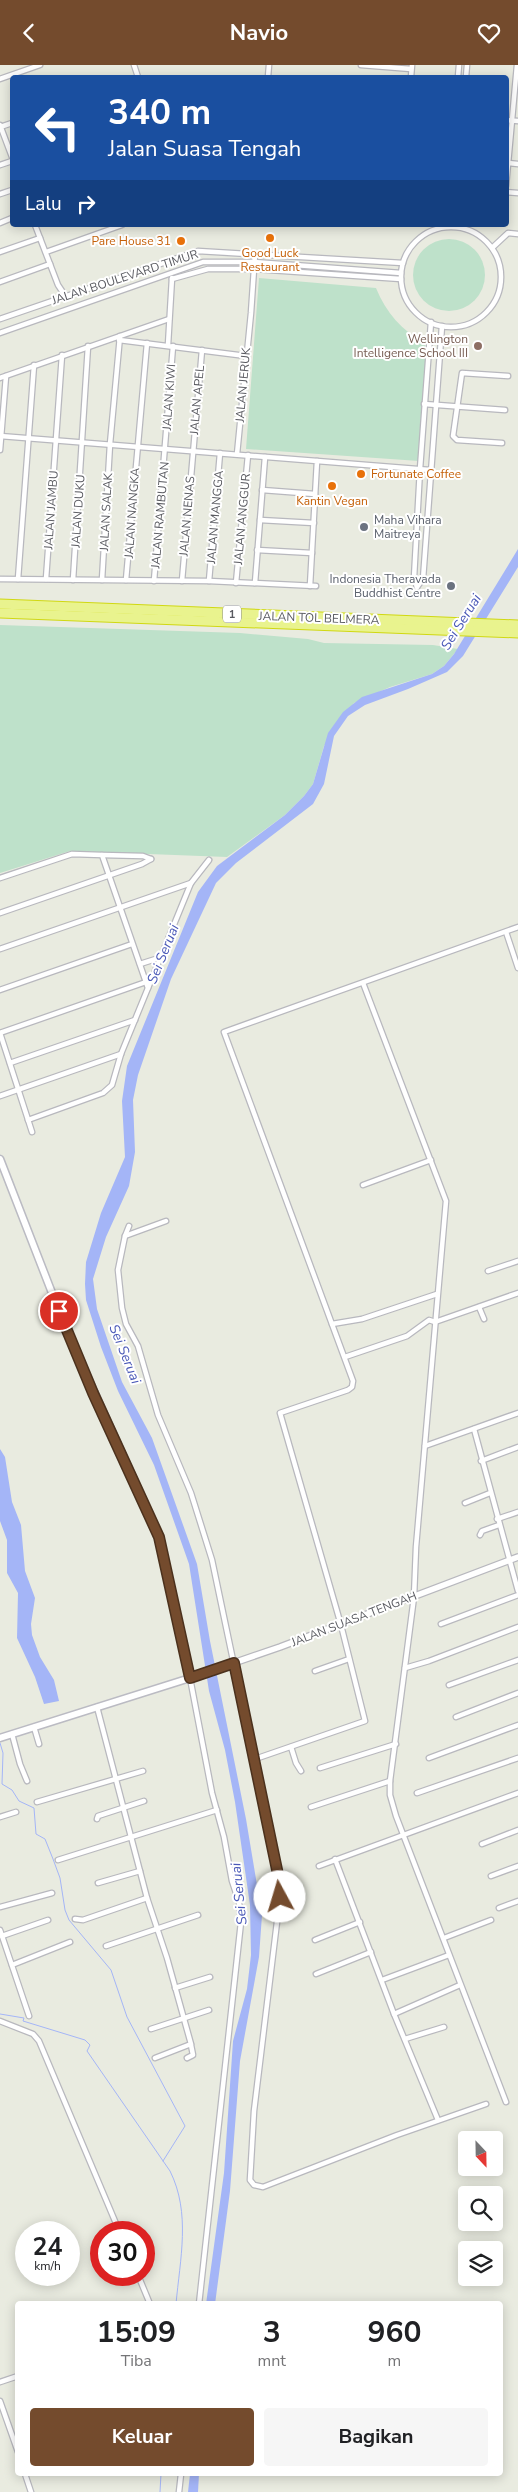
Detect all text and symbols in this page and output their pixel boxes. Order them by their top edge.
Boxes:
text: Navio [230,18,288,48]
icon: back [15,19,43,47]
icon: heart [475,19,503,47]
text: 340 m [108,89,211,136]
icon: left [25,95,90,160]
text: Jalan Suasa Tengah [108,134,301,164]
icon: right [72,190,100,218]
text: Lalu [25,191,62,217]
marker: Good Luck Restaurant [264,232,276,244]
place label: Pare House 31 [91,233,171,249]
marker: Pare House 31 [175,235,187,247]
place label: Good Luck Restaurant [241,245,300,275]
street label: JALAN BOULEVARD TIMUR [49,246,200,309]
place label: Wellington Intelligence School III [354,331,468,361]
marker: Wellington Intelligence School III [472,340,484,352]
street label: JALAN JERUK [232,347,254,424]
street label: JALAN KIWI [159,363,179,432]
street label: JALAN APEL [186,364,208,436]
street label: JALAN RAMBUTAN [147,461,173,570]
place label: Fortunate Coffee [371,466,461,482]
street label: JALAN NANGKA [121,467,143,560]
marker: Fortunate Coffee [355,468,367,480]
street label: JALAN MANGGA [203,469,227,565]
street label: JALAN JAMBU [40,470,62,551]
street label: JALAN SALAK [96,472,116,552]
street label: JALAN ANGGUR [230,473,254,566]
street label: JALAN DUKU [67,474,89,549]
street label: JALAN NENAS [175,475,198,558]
marker: Kantin Vegan [326,480,338,492]
place label: Kantin Vegan [296,493,368,509]
place label: Maha Vihara Maitreya [374,512,442,542]
marker: Maha Vihara Maitreya [358,521,370,533]
place label: Indonesia Theravada Buddhist Centre [330,571,441,601]
marker: Indonesia Theravada Buddhist Centre [445,580,457,592]
water label: Sei Seruai [436,590,486,654]
road number: 1 [223,605,241,623]
street label: JALAN TOL BELMERA [257,608,380,628]
water label: Sei Seruai [142,921,184,987]
pin [38,1290,80,1332]
icon: arrive [45,1297,73,1325]
water label: Sei Seruai [104,1321,146,1387]
street label: JALAN SUASA TENGAH [288,1588,419,1651]
water label: Sei Seruai [226,1861,252,1926]
position arrow [253,1870,305,1922]
north arrow [458,2131,502,2176]
map controls [458,2131,503,2286]
button: search [458,2186,503,2231]
speed limit sign: 30 [90,2221,155,2286]
text: 24 [32,2230,63,2264]
button: layers [458,2241,503,2286]
text: km/h [34,2258,61,2274]
text: 15:09 [97,2312,176,2353]
text: 3 [263,2312,281,2353]
text: 960 [367,2312,421,2353]
text: Tiba [121,2350,152,2372]
text: mnt [258,2350,286,2372]
text: m [388,2350,401,2372]
button: Keluar [30,2408,254,2466]
button: Bagikan [264,2408,488,2466]

